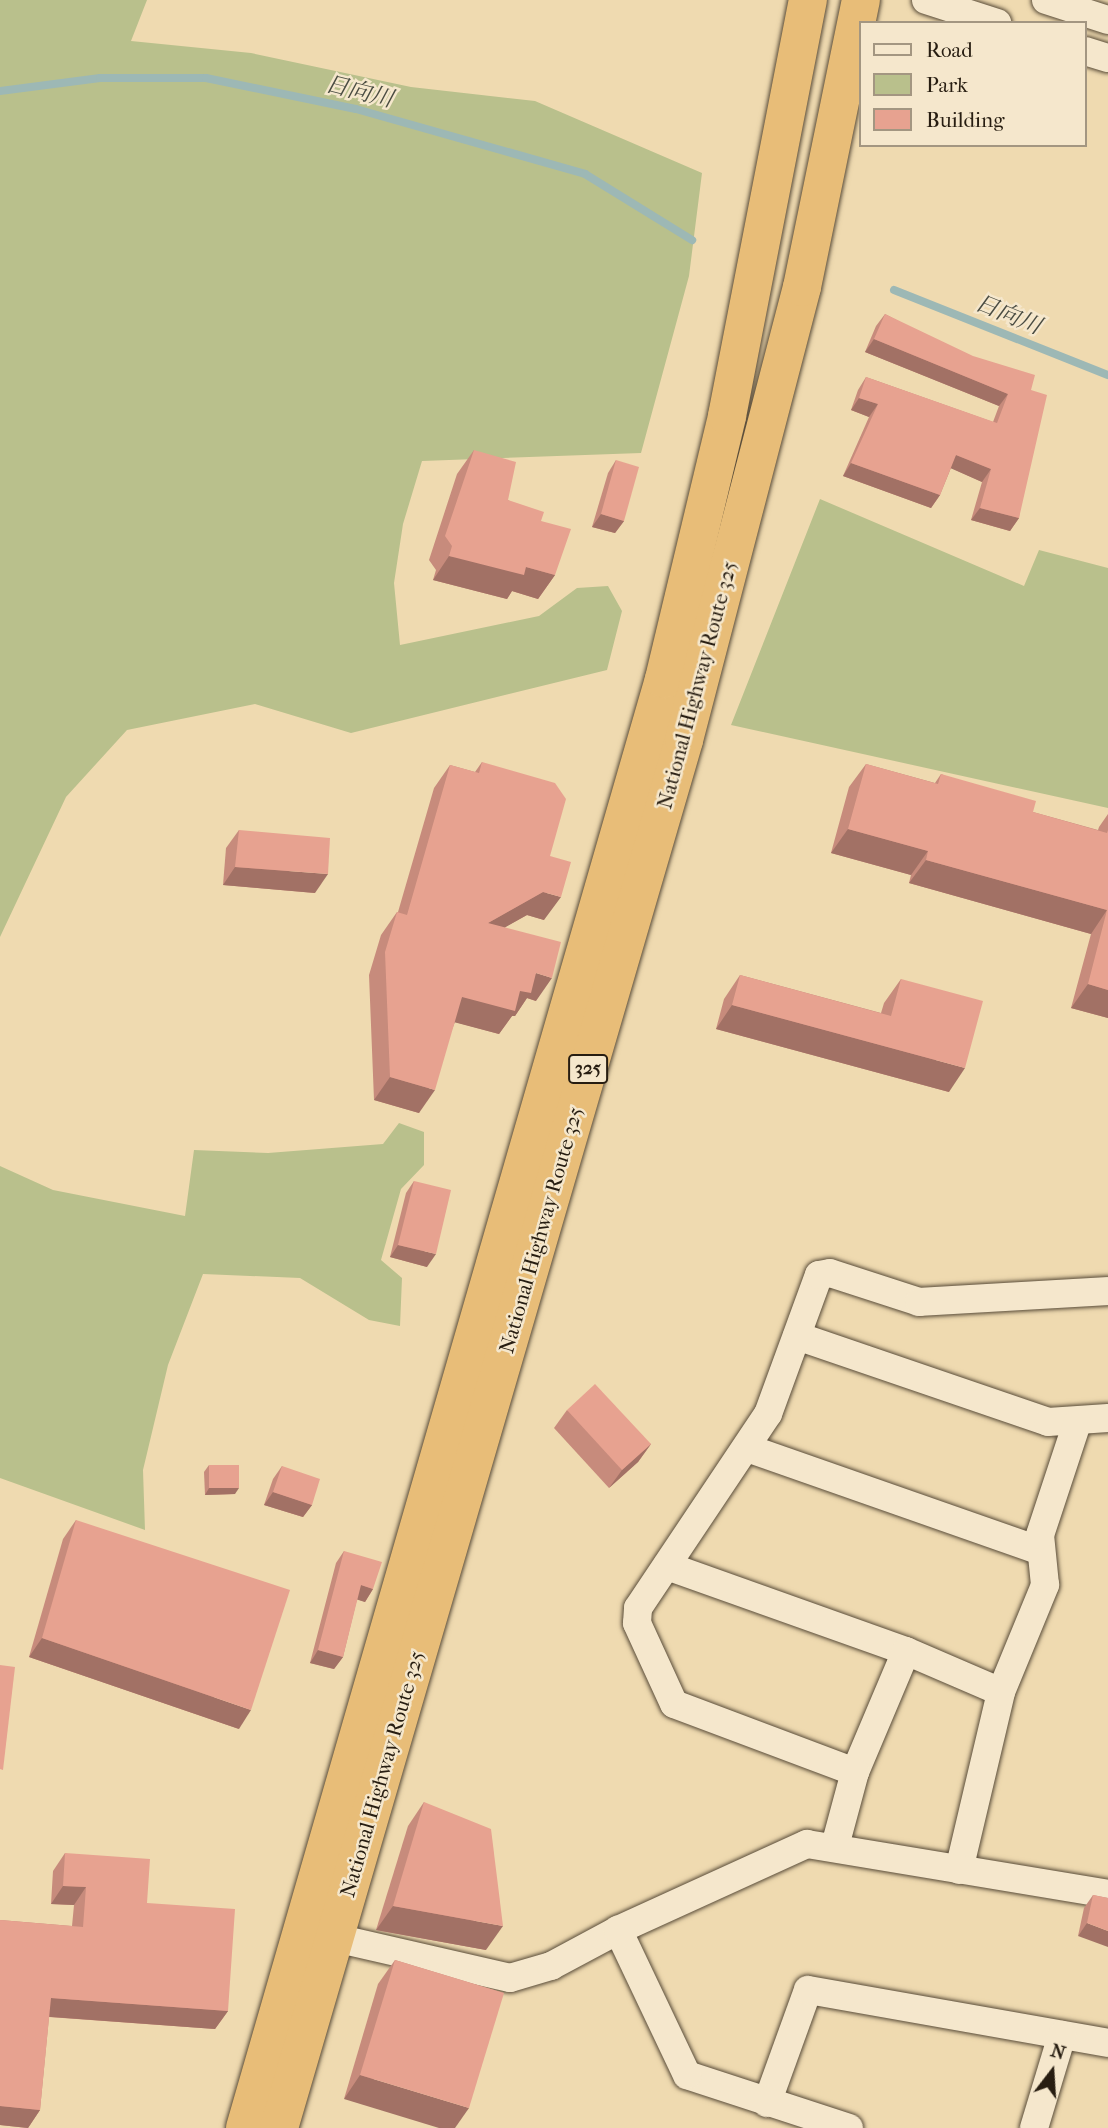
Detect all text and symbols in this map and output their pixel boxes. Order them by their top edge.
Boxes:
legend [860,21,1087,147]
text: Road [926,38,973,62]
water label: 日向川 [322,70,396,114]
text: Park [926,73,968,97]
text: Building [926,108,1004,132]
water label: 日向川 [971,289,1045,341]
street label: National Highway Route 325 [652,558,742,812]
road number: 325 [567,1054,609,1084]
street label: National Highway Route 325 [494,1104,588,1356]
street label: National Highway Route 325 [335,1648,429,1900]
north arrow [1017,2037,1087,2107]
text: N [1048,2039,1068,2065]

